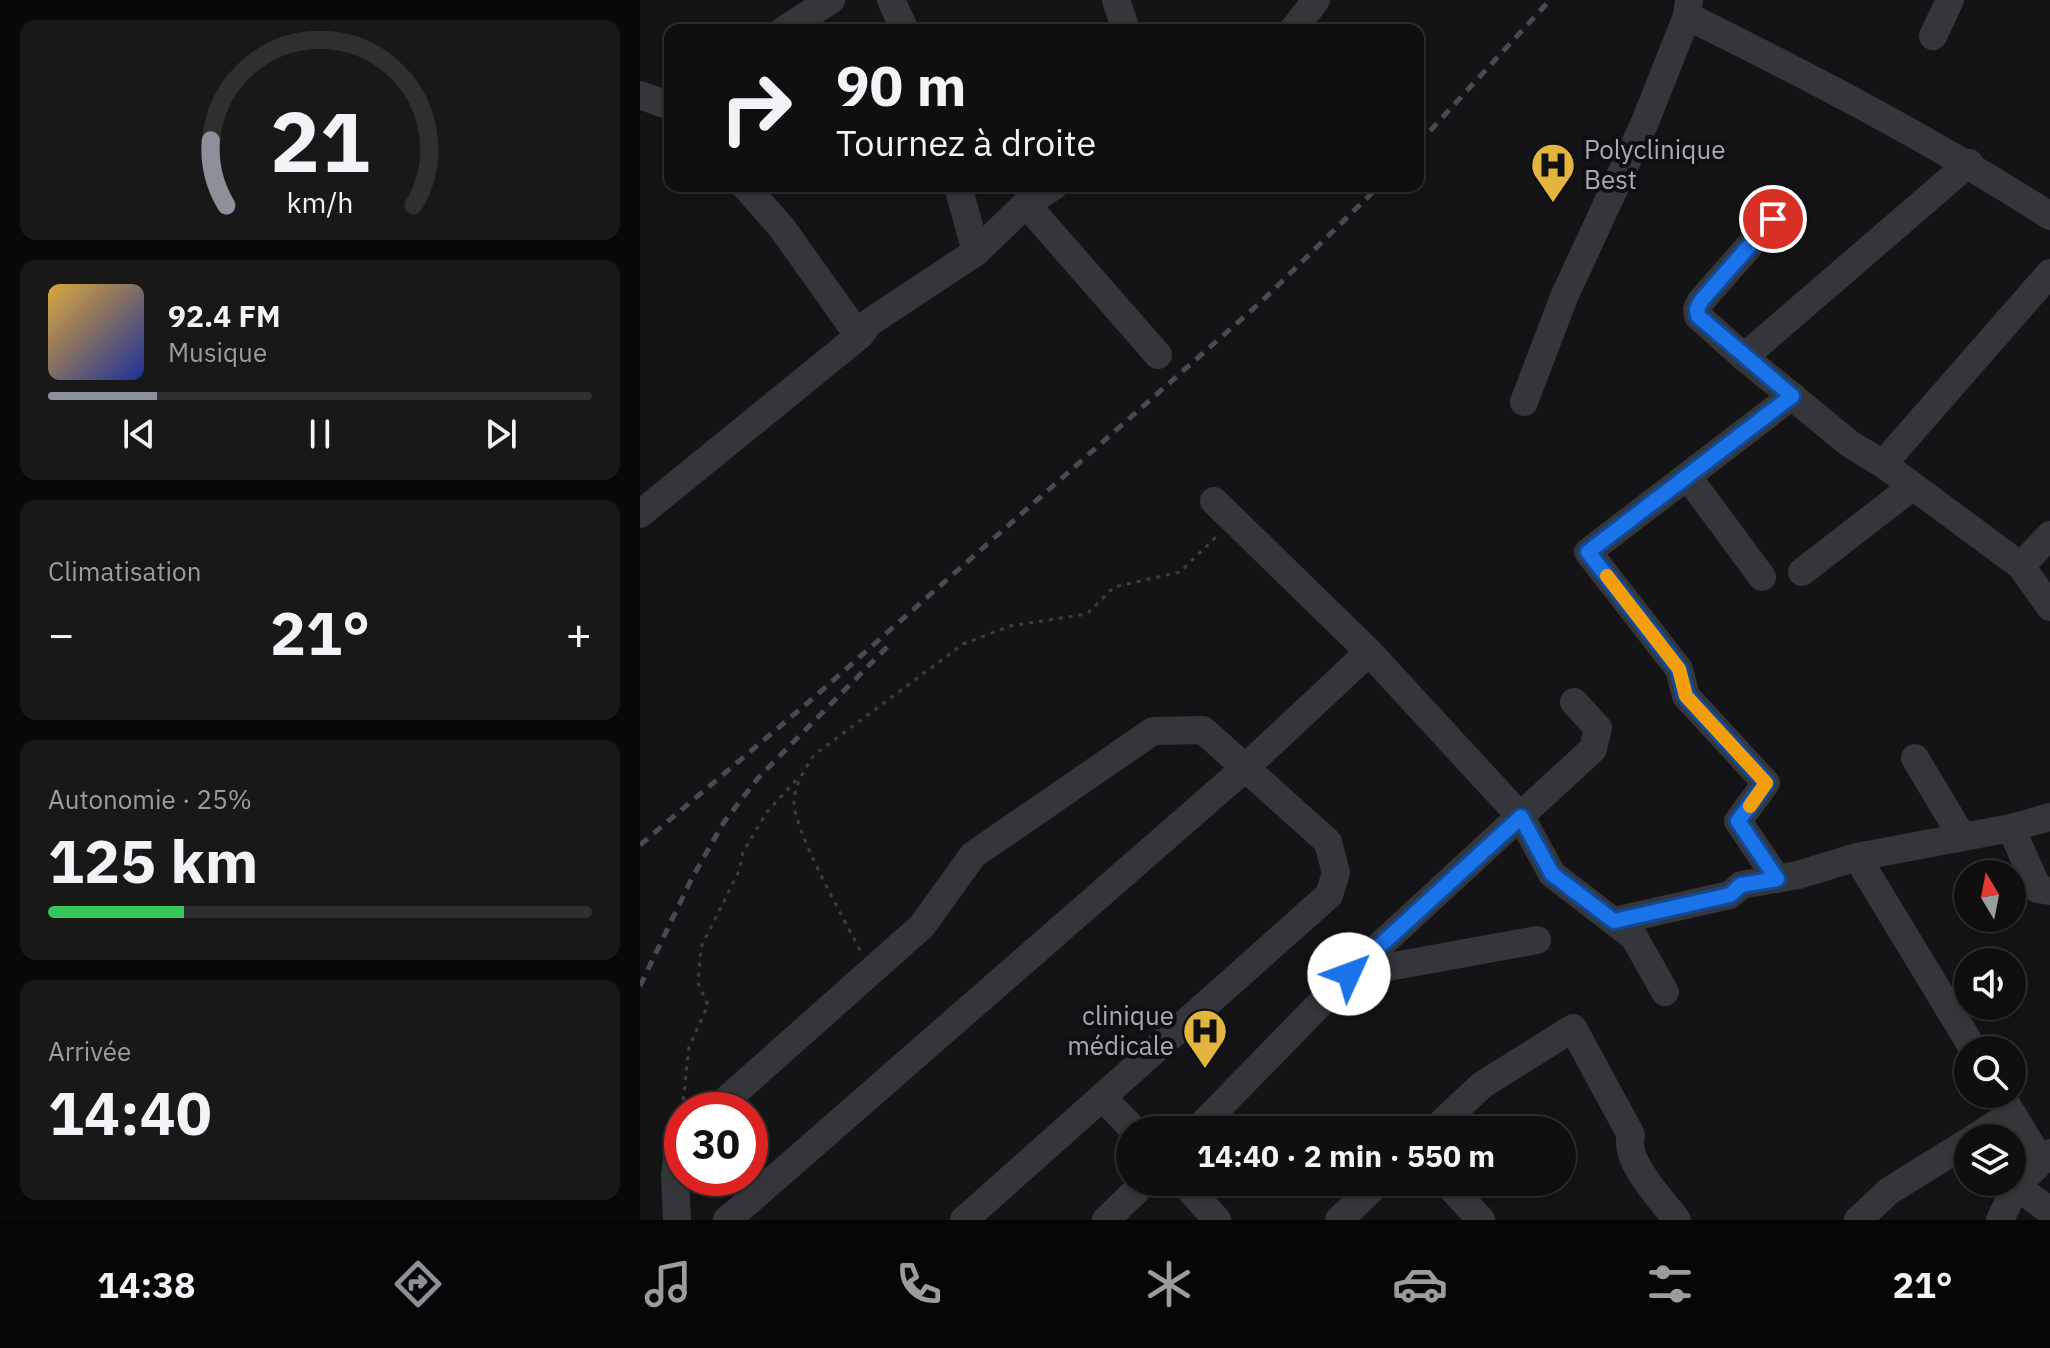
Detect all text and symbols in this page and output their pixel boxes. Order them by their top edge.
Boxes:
text: 90 m [836,49,966,121]
icon: right [704,56,808,160]
text: 21 [270,87,370,195]
text: Tournez à droite [836,119,1096,166]
place label: Polyclinique Best [1584,132,1726,196]
hospital icon: Polyclinique Best [1529,141,1577,204]
text: km/h [286,184,354,221]
pin [1739,185,1807,253]
icon: arrive [1751,197,1795,241]
text: 92.4 FM [168,296,281,335]
text: Musique [168,335,267,369]
icon: previous [117,412,161,456]
icon: pause [298,412,342,456]
icon: next [479,412,523,456]
text: Climatisation [48,554,201,588]
text: 21° [270,593,370,672]
text: − [48,605,74,662]
text: + [566,605,592,662]
text: Autonomie · 25% [48,782,252,816]
text: 125 km [48,821,258,900]
north arrow [1954,860,2026,932]
map controls [1954,860,2026,1196]
position arrow [1307,932,1391,1016]
button: sound [1954,948,2026,1020]
place label: clinique médicale [1067,998,1174,1062]
hospital icon: clinique médicale [1181,1007,1229,1070]
text: Arrivée [48,1034,131,1068]
button: search [1954,1036,2026,1108]
text: 14:40 [48,1073,212,1152]
speed limit sign: 30 [664,1092,768,1196]
button: layers [1954,1124,2026,1196]
text: 14:40 · 2 min · 550 m [1197,1136,1495,1175]
icon: directions [390,1256,446,1312]
icon: music [640,1256,696,1312]
icon: phone [891,1256,947,1312]
icon: climate [1141,1256,1197,1312]
icon: car [1392,1256,1448,1312]
icon: filters [1642,1256,1698,1312]
text: 14:38 [97,1261,196,1308]
text: 21° [1893,1261,1953,1308]

